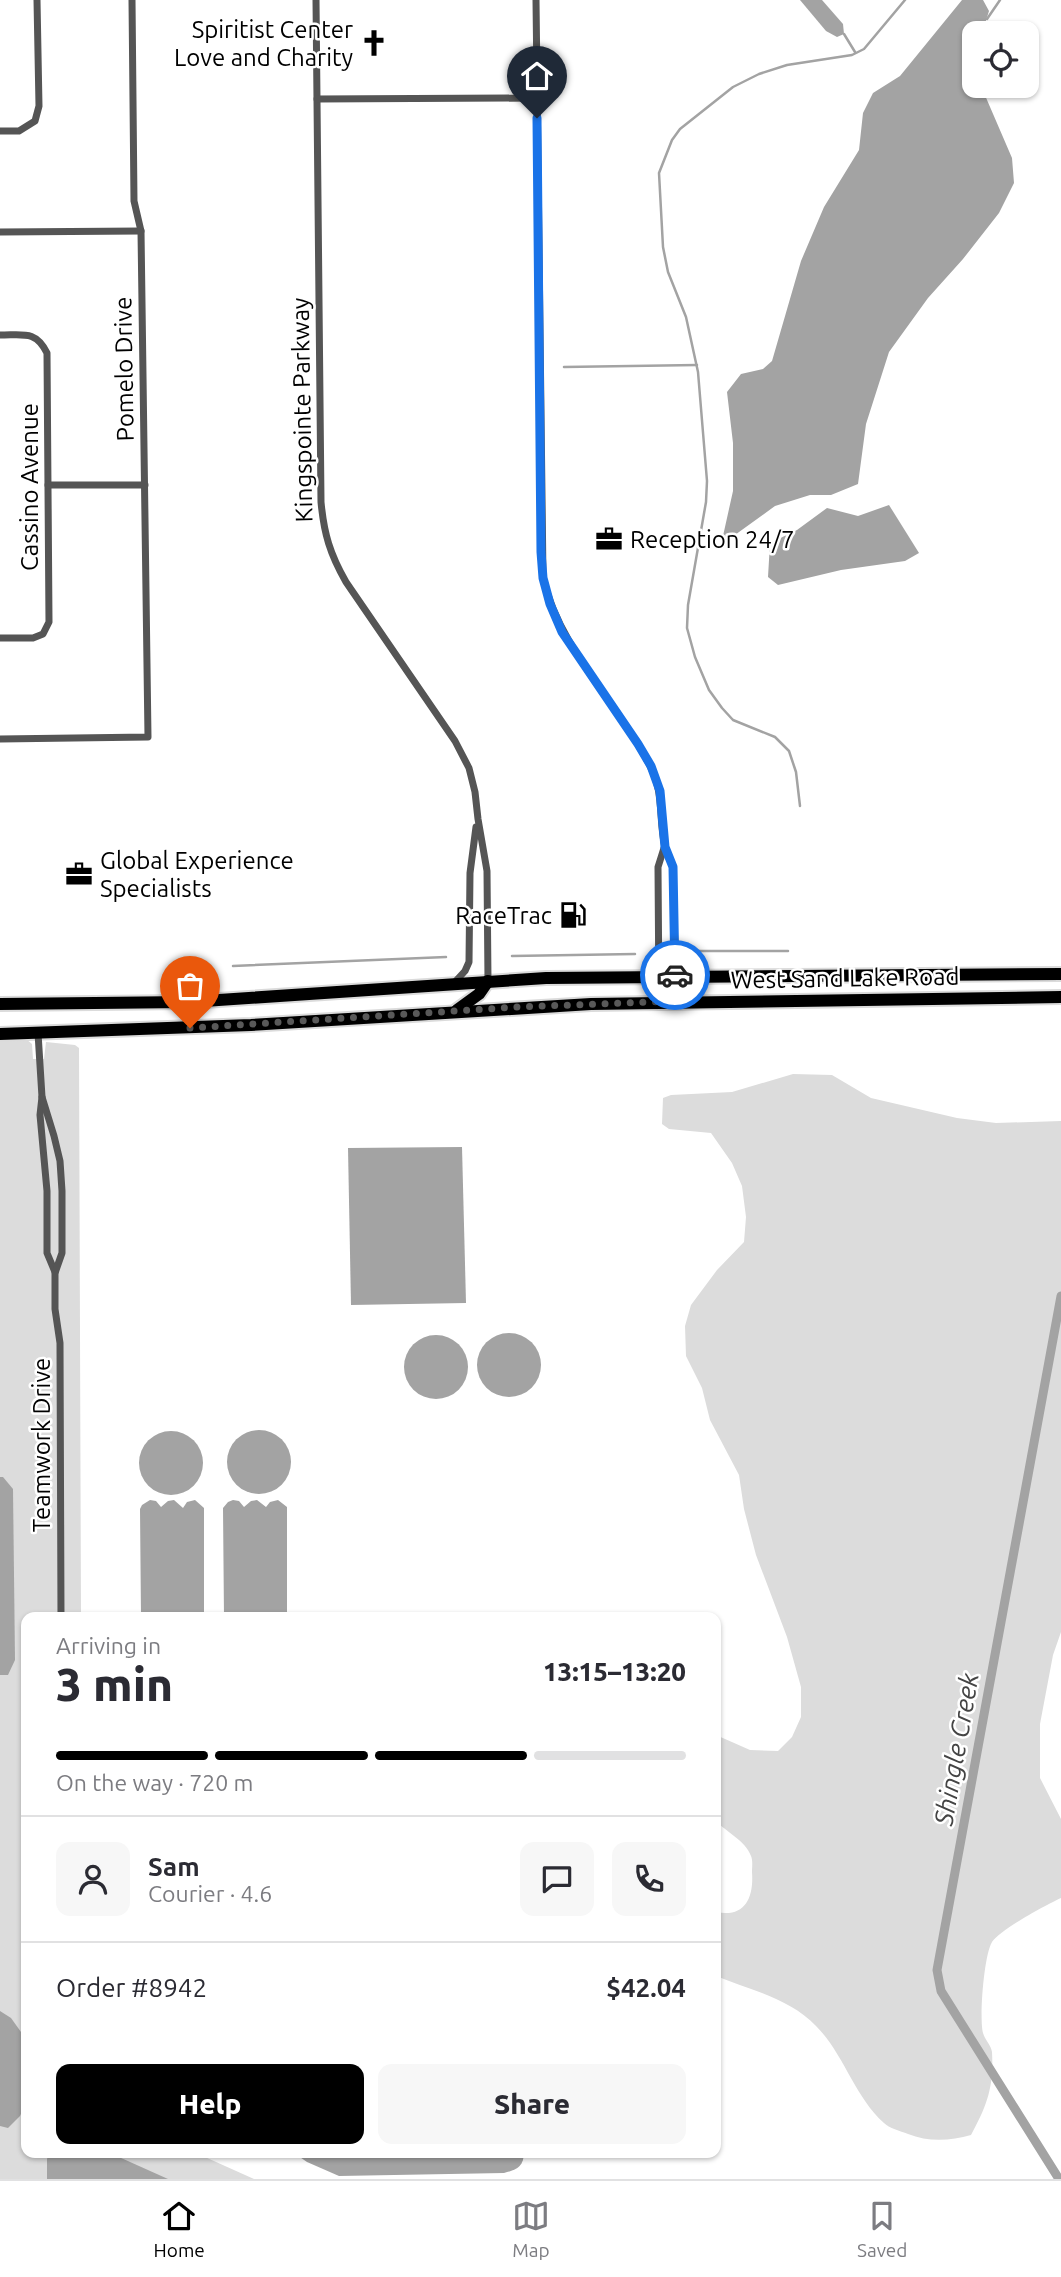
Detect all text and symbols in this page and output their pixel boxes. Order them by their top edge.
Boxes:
place label: Spiritist Center Love and Charity [174,16,353,71]
map controls [962,21,1039,98]
button: locate [962,21,1039,98]
church icon: Spiritist Center Love and Charity [359,28,389,58]
pin [507,46,567,118]
icon: home [518,57,556,95]
street label: Pomelo Drive [109,296,139,442]
street label: Kingspointe Parkway [287,297,317,523]
street label: Cassino Avenue [16,403,43,571]
office icon: Reception 24/7 [594,524,624,554]
place label: Reception 24/7 [630,526,794,553]
place label: Global Experience Specialists [100,847,294,902]
office icon: Global Experience Specialists [64,859,94,889]
fuel station icon: RaceTrac [558,900,588,930]
place label: RaceTrac [455,902,552,929]
courier [640,940,710,1010]
pin [160,956,220,1028]
icon: car [656,956,694,994]
street label: West Sand Lake Road [730,963,960,993]
icon: bag [171,967,209,1005]
street label: Teamwork Drive [28,1358,55,1532]
text: Arriving in [56,1633,161,1658]
text: 13:15–13:20 [543,1657,686,1686]
text: 3 min [56,1658,173,1710]
water label: Shingle Creek [928,1670,984,1829]
text: On the way · 720 m [56,1770,253,1795]
button: person [56,1842,130,1916]
button: chat [520,1842,594,1916]
button: phone [612,1842,686,1916]
text: Sam [148,1852,200,1881]
text: Courier · 4.6 [148,1881,272,1906]
text: Order #8942 [56,1973,207,2002]
text: $42.04 [606,1973,686,2002]
button: Help [56,2064,364,2144]
button: Share [378,2064,686,2144]
tab: Home [154,2197,205,2261]
tab: Map [512,2197,550,2261]
tab: Saved [857,2197,907,2261]

